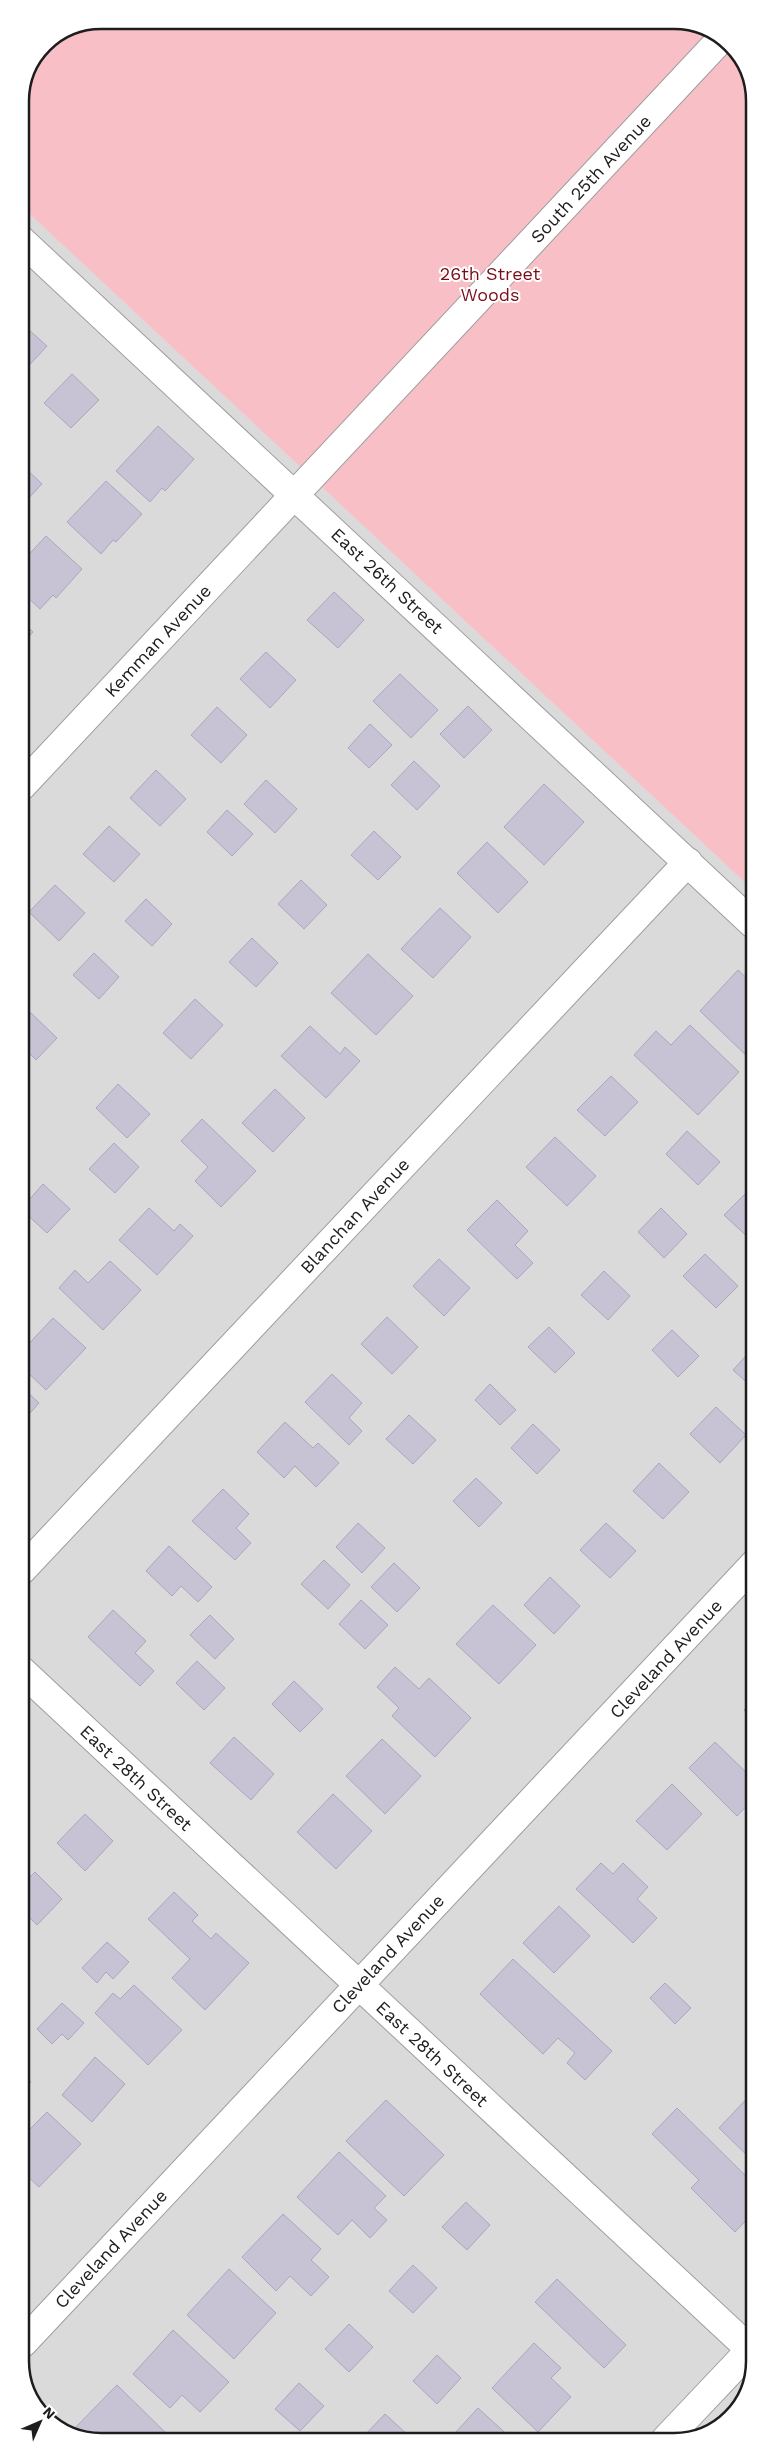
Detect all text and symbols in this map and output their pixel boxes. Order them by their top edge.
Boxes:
street label: South 25th Avenue [526,110,655,247]
park label: 26th Street Woods [440,263,541,305]
street label: East 26th Street [327,523,448,638]
street label: Kemman Avenue [100,580,215,701]
street label: Blanchan Avenue [296,1154,414,1278]
street label: Cleveland Avenue [605,1595,726,1722]
street label: East 28th Street [76,1720,197,1835]
street label: Cleveland Avenue [327,1890,448,2017]
street label: East 28th Street [372,1996,493,2111]
street label: Cleveland Avenue [50,2185,171,2312]
north arrow [15,2397,65,2447]
text: N [40,2403,59,2422]

